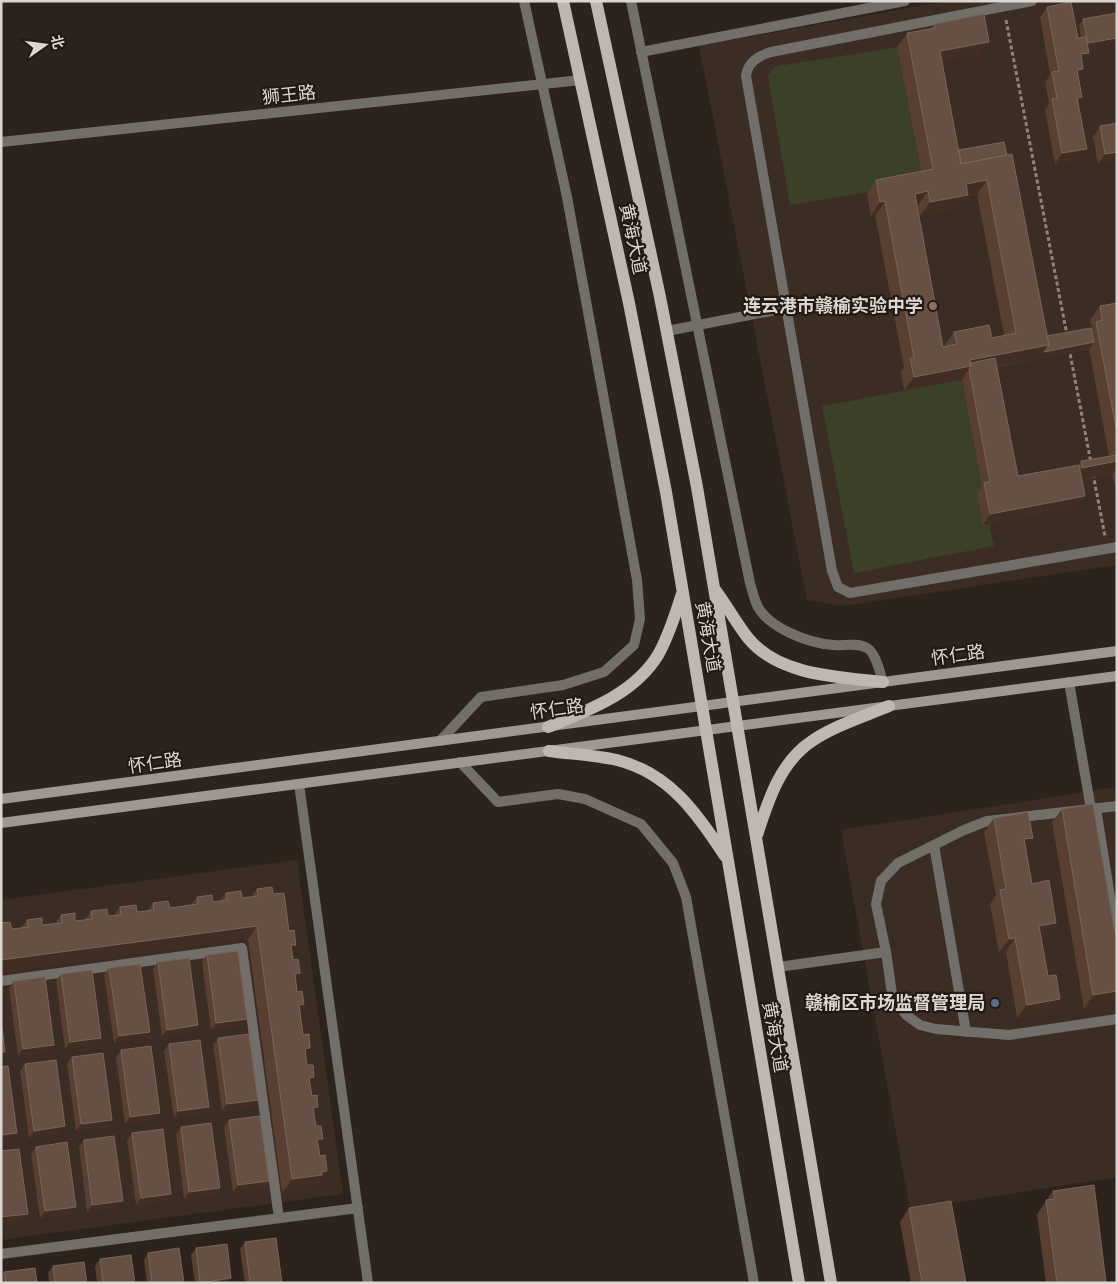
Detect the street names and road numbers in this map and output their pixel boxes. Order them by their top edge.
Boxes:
street label: 狮王路 [261,79,317,111]
street label: 黄海大道 [613,201,653,277]
street label: 黄海大道 [689,599,727,675]
street label: 怀仁路 [929,638,987,672]
street label: 怀仁路 [528,692,586,726]
street label: 怀仁路 [126,746,184,780]
street label: 黄海大道 [756,999,794,1075]

